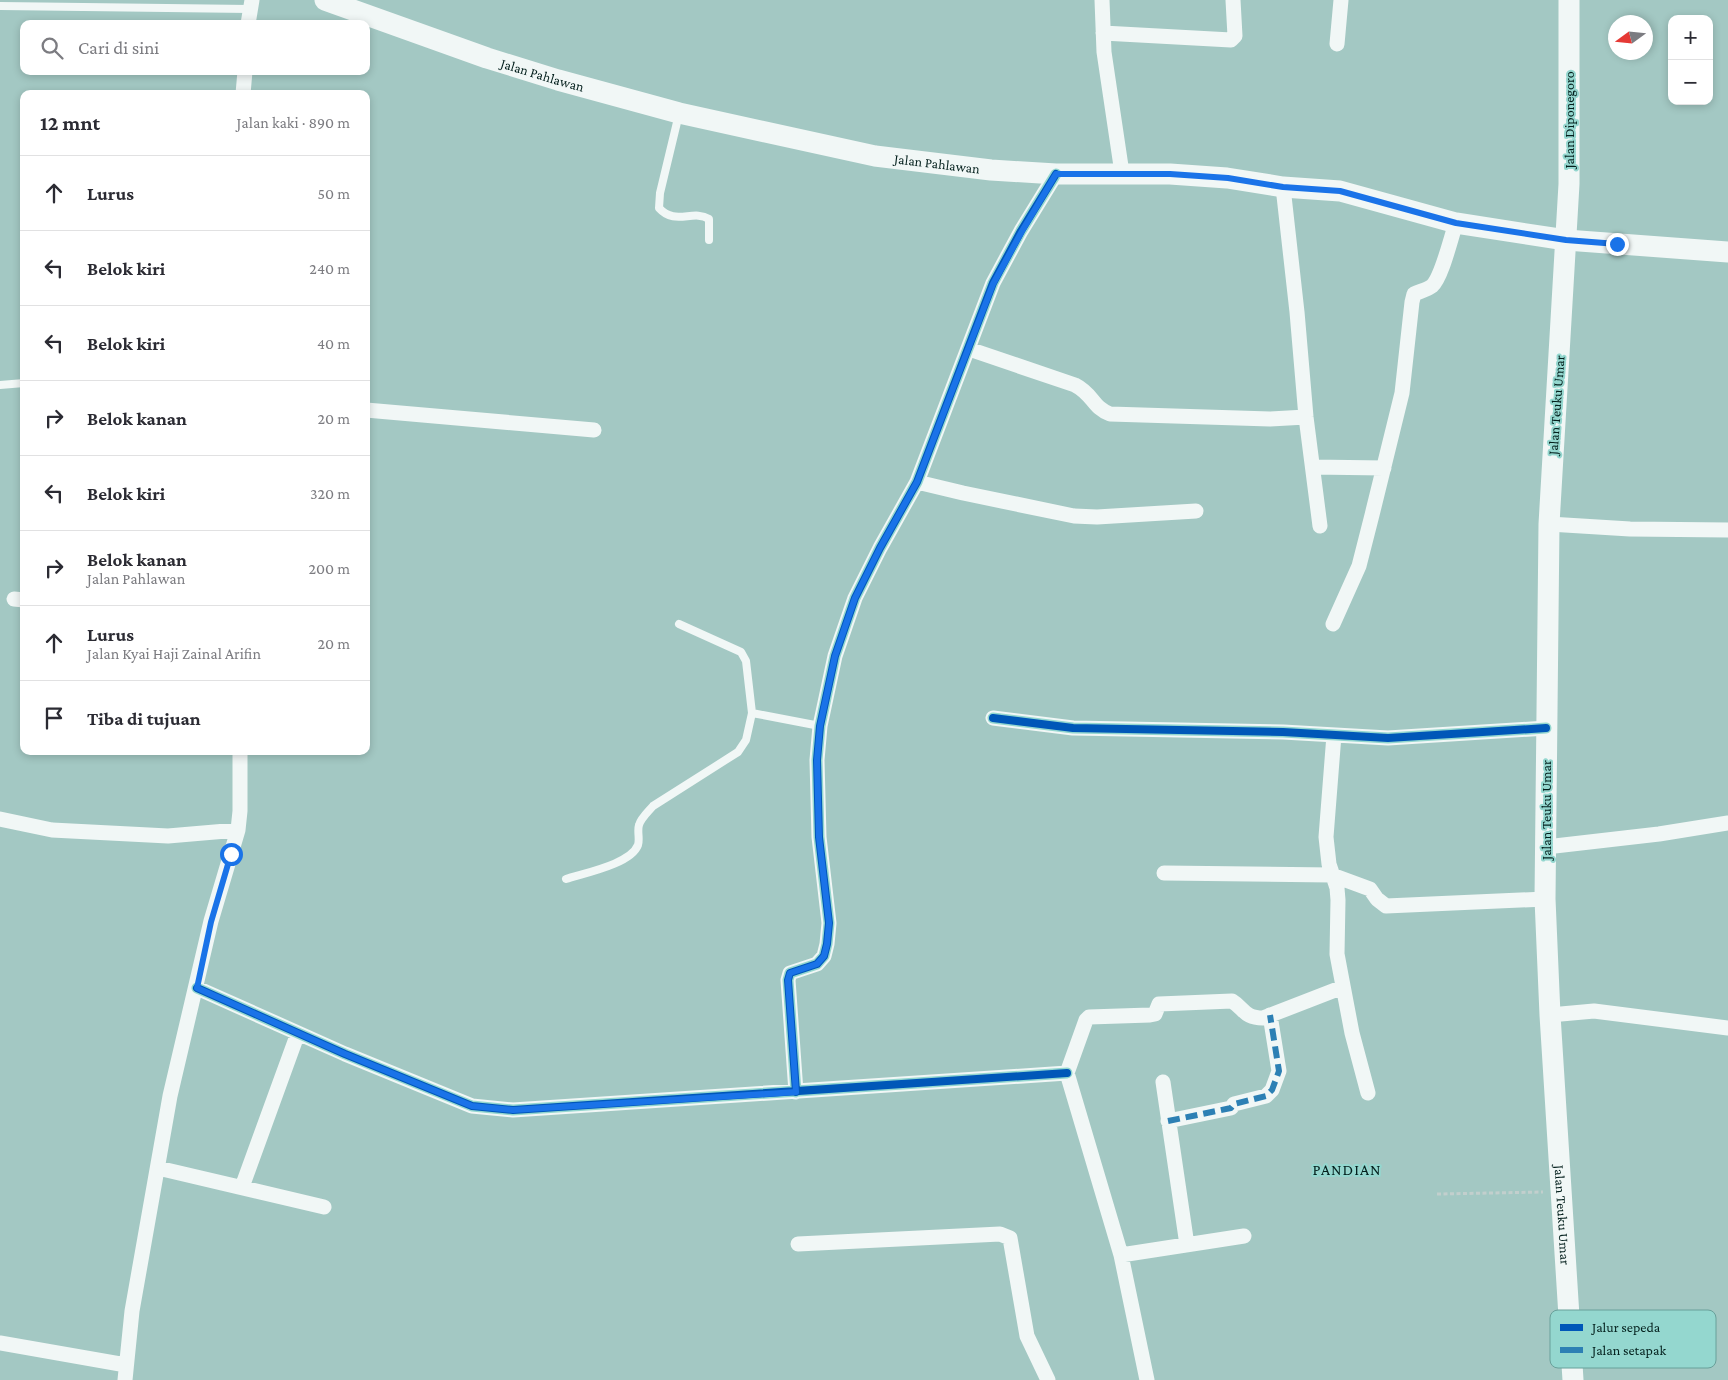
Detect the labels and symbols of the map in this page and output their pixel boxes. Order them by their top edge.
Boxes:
north arrow [1608,15,1653,60]
street label: Jalan Pahlawan [497,54,586,95]
street label: Jalan Diponegoro [1561,71,1577,171]
street label: Jalan Pahlawan [891,150,981,177]
route end [1606,233,1629,256]
street label: Jalan Teuku Umar [1544,355,1567,457]
street label: Jalan Teuku Umar [1538,760,1554,862]
route start [220,843,243,866]
district label: PANDIAN [1312,1161,1382,1178]
street label: Jalan Teuku Umar [1551,1162,1574,1265]
legend [1550,1310,1716,1368]
text: Jalur sepeda [1590,1319,1661,1335]
text: Jalan setapak [1590,1342,1666,1358]

